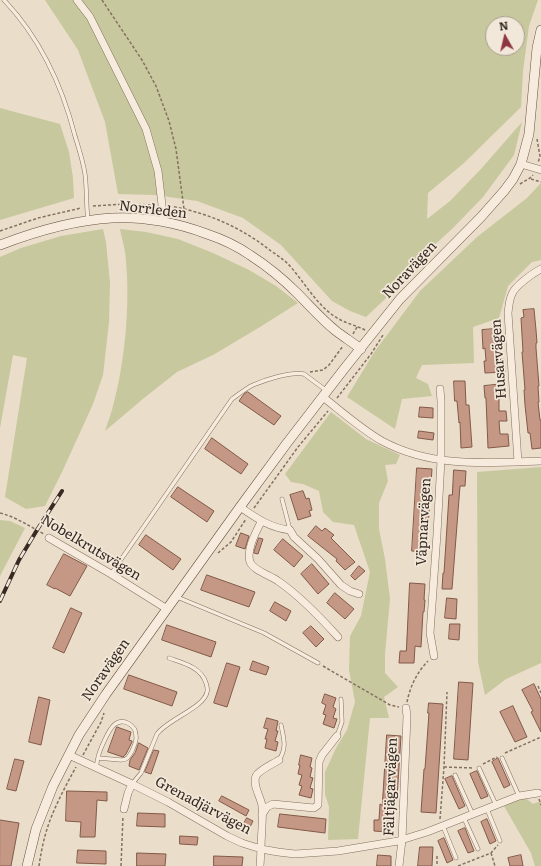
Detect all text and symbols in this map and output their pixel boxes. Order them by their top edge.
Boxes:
north arrow [485,16,525,56]
text: N [498,17,509,34]
street label: Norrleden [118,197,188,223]
street label: Noravägen [379,238,441,302]
street label: Husarvägen [488,318,510,400]
street label: Väpnarvägen [413,477,435,567]
street label: Nobelkrutsvägen [38,512,144,584]
street label: Noravägen [78,636,134,704]
street label: Fältjägarvägen [381,737,401,837]
street label: Grenadjärvägen [152,774,254,838]

